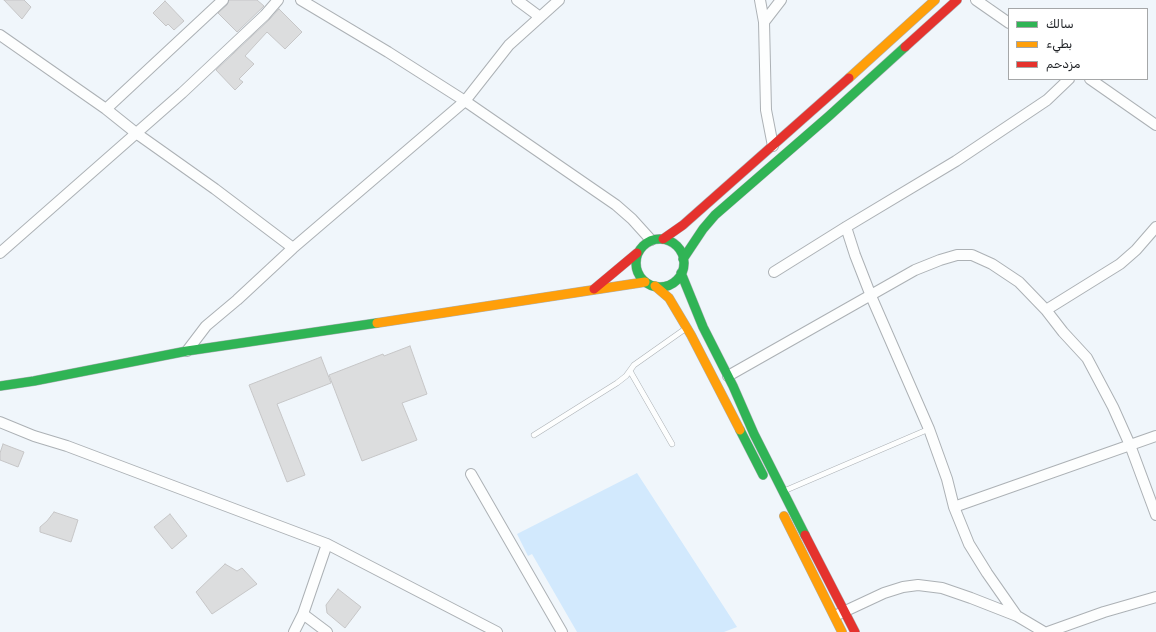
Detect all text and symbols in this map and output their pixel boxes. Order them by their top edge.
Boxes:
legend [1008,8,1148,80]
text: سالك [1046,17,1074,31]
text: بطيء [1046,37,1072,51]
text: مزدحم [1046,57,1080,71]

